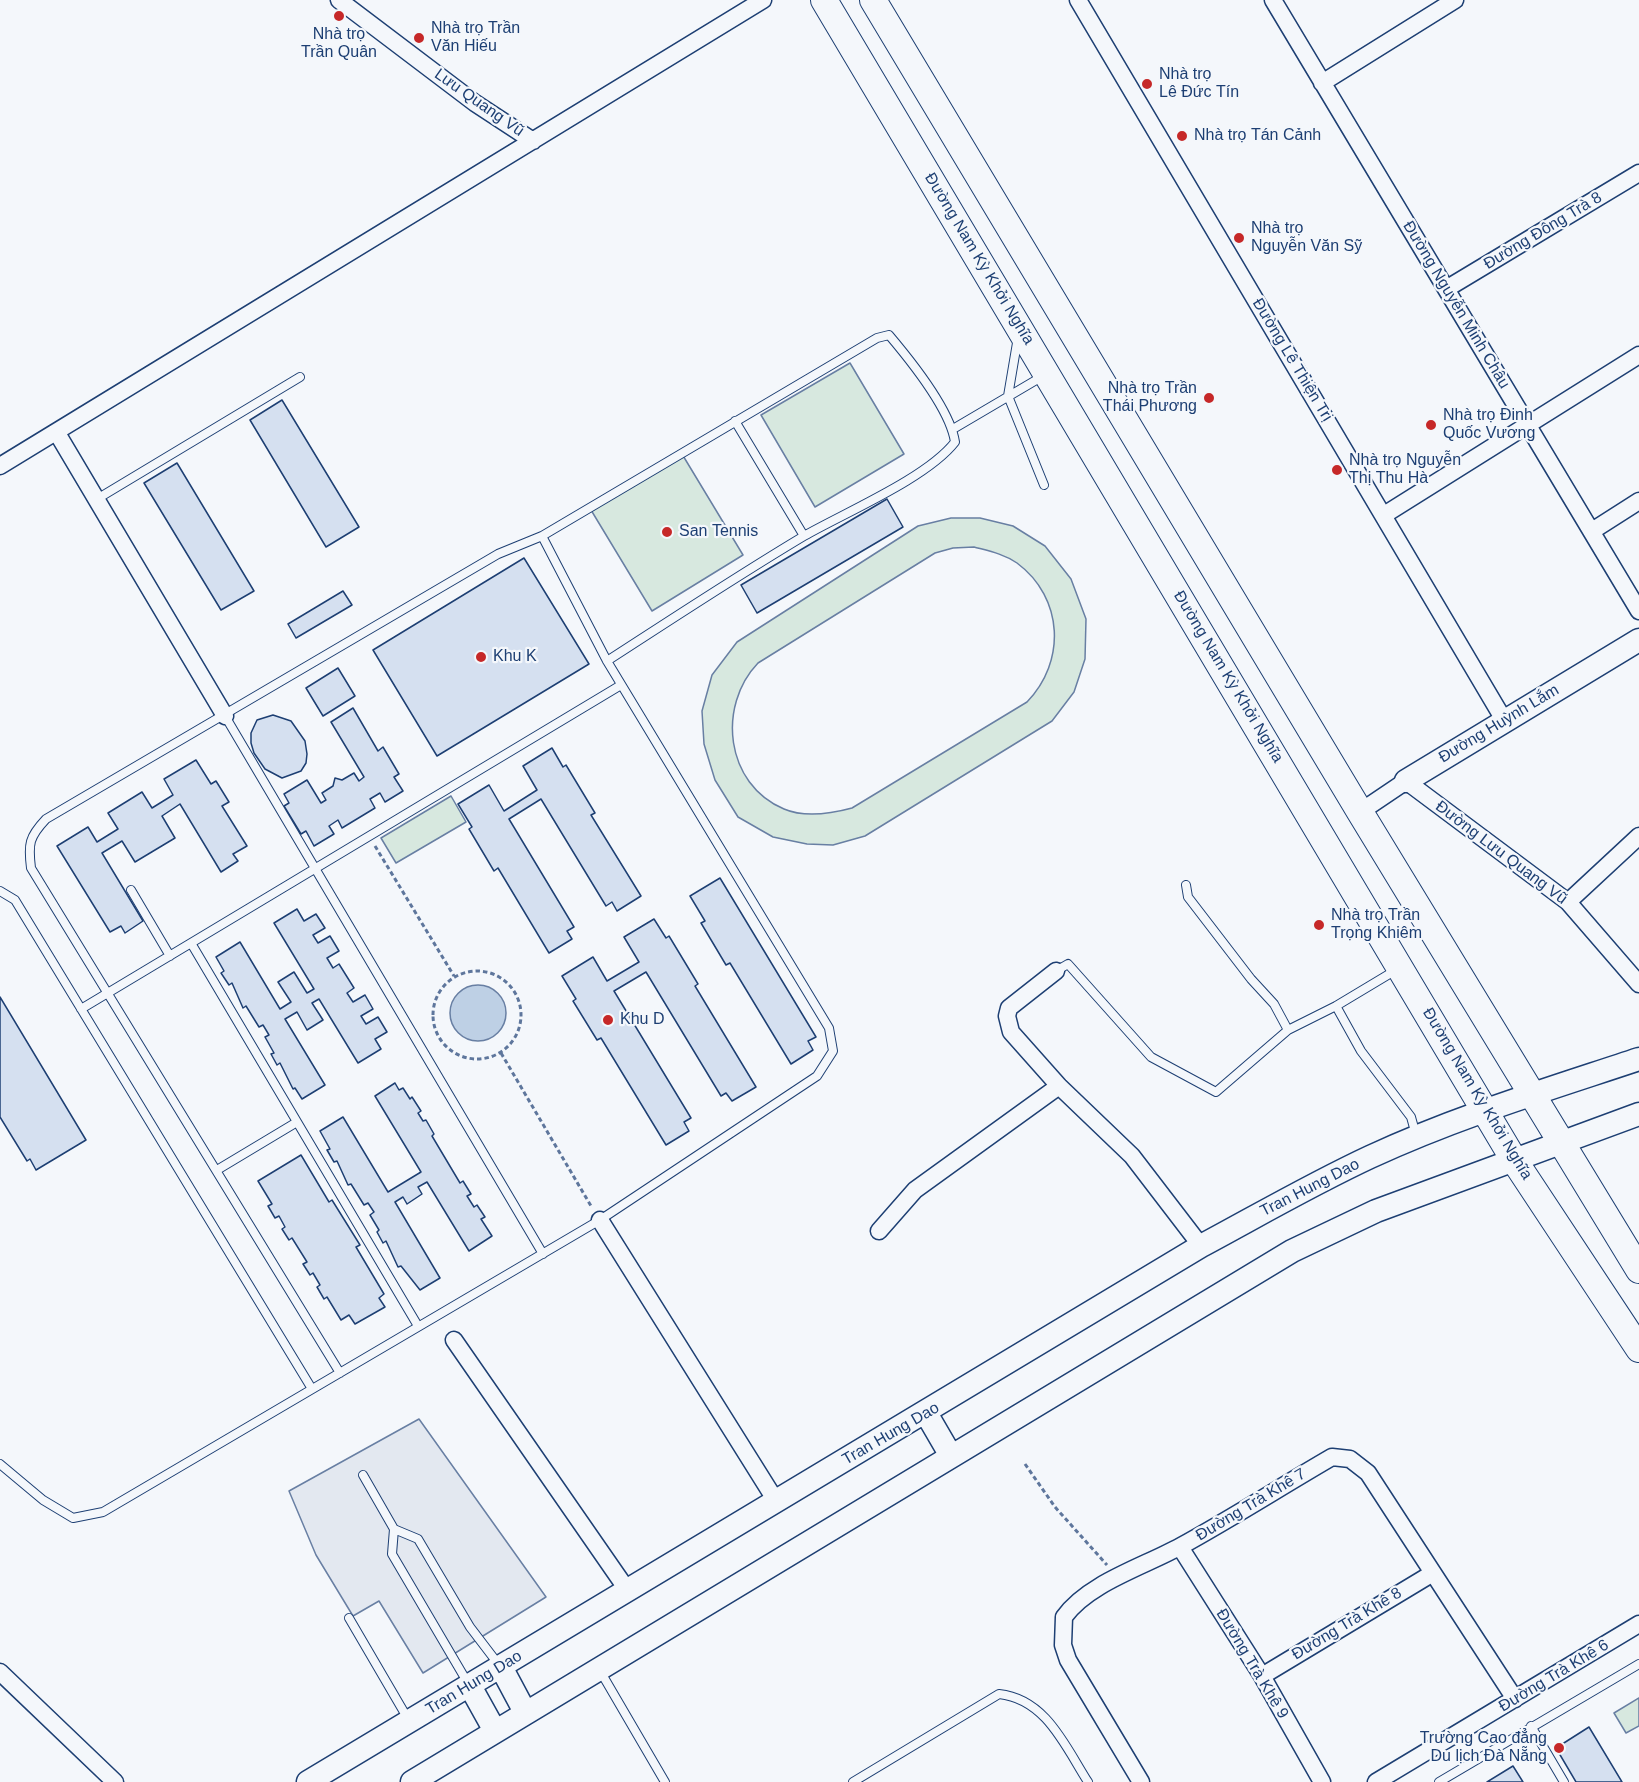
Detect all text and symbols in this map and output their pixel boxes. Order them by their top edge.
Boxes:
marker: Nhà trọ Trần Quân [332,9,346,23]
place label: Nhà trọ Trần Văn Hiếu [431,19,520,57]
place label: Nhà trọ Trần Quân [301,25,377,63]
marker: Nhà trọ Trần Văn Hiếu [412,31,426,45]
street label: Lưu Quang Vũ [430,65,528,141]
place label: Nhà trọ Lê Đức Tín [1159,65,1239,103]
marker: Nhà trọ Lê Đức Tín [1140,77,1154,91]
place label: Nhà trọ Tán Cảnh [1194,126,1321,146]
marker: Nhà trọ Tán Cảnh [1175,129,1189,143]
street label: Đường Nam Kỳ Khởi Nghĩa [920,170,1038,348]
street label: Đường Đông Trà 8 [1480,188,1606,274]
street label: Đường Nguyễn Minh Châu [1398,218,1514,392]
place label: Nhà trọ Nguyễn Văn Sỹ [1251,219,1362,257]
marker: Nhà trọ Nguyễn Văn Sỹ [1232,231,1246,245]
street label: Đường Lê Thiện Trị [1248,295,1336,425]
place label: Nhà trọ Trần Thái Phương [1103,379,1197,417]
marker: Nhà trọ Trần Thái Phương [1202,391,1216,405]
place label: Nhà trọ Đinh Quốc Vương [1443,406,1535,444]
marker: Nhà trọ Đinh Quốc Vương [1424,418,1438,432]
place label: Nhà trọ Nguyễn Thị Thu Hà [1349,451,1461,489]
marker: Nhà trọ Nguyễn Thị Thu Hà [1330,463,1344,477]
place label: San Tennis [679,522,758,542]
marker: San Tennis [660,525,674,539]
street label: Đường Nam Kỳ Khởi Nghĩa [1169,588,1287,766]
place label: Khu K [493,647,537,667]
marker: Khu K [474,650,488,664]
street label: Đường Huỳnh Lắm [1435,681,1563,767]
street label: Đường Lưu Quang Vũ [1431,797,1571,909]
place label: Nhà trọ Trần Trọng Khiêm [1331,906,1422,944]
marker: Nhà trọ Trần Trọng Khiêm [1312,918,1326,932]
street label: Đường Nam Kỳ Khởi Nghĩa [1418,1005,1536,1183]
place label: Khu D [620,1010,664,1030]
marker: Khu D [601,1013,615,1027]
street label: Tran Hung Dao [1257,1155,1363,1221]
street label: Tran Hung Dao [839,1398,943,1470]
street label: Đường Trà Khê 7 [1193,1465,1309,1545]
street label: Đường Trà Khê 8 [1289,1584,1405,1664]
street label: Đường Trà Khê 9 [1212,1606,1292,1722]
street label: Đường Trà Khê 6 [1496,1636,1612,1716]
street label: Tran Hung Dao [422,1647,526,1719]
place label: Trường Cao đẳng Du lịch Đà Nẵng [1420,1729,1547,1767]
marker: Trường Cao đẳng Du lịch Đà Nẵng [1552,1741,1566,1755]

